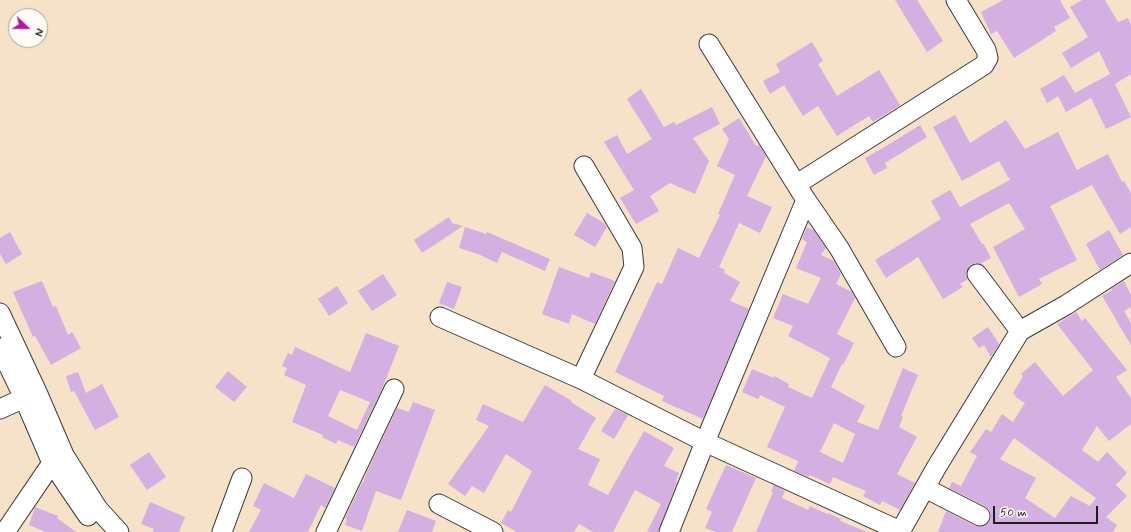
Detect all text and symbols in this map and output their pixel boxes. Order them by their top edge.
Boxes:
north arrow [8,8,48,48]
text: N [30,26,46,38]
scale bar [995,498,1100,524]
text: 50 m [1000,505,1027,521]

